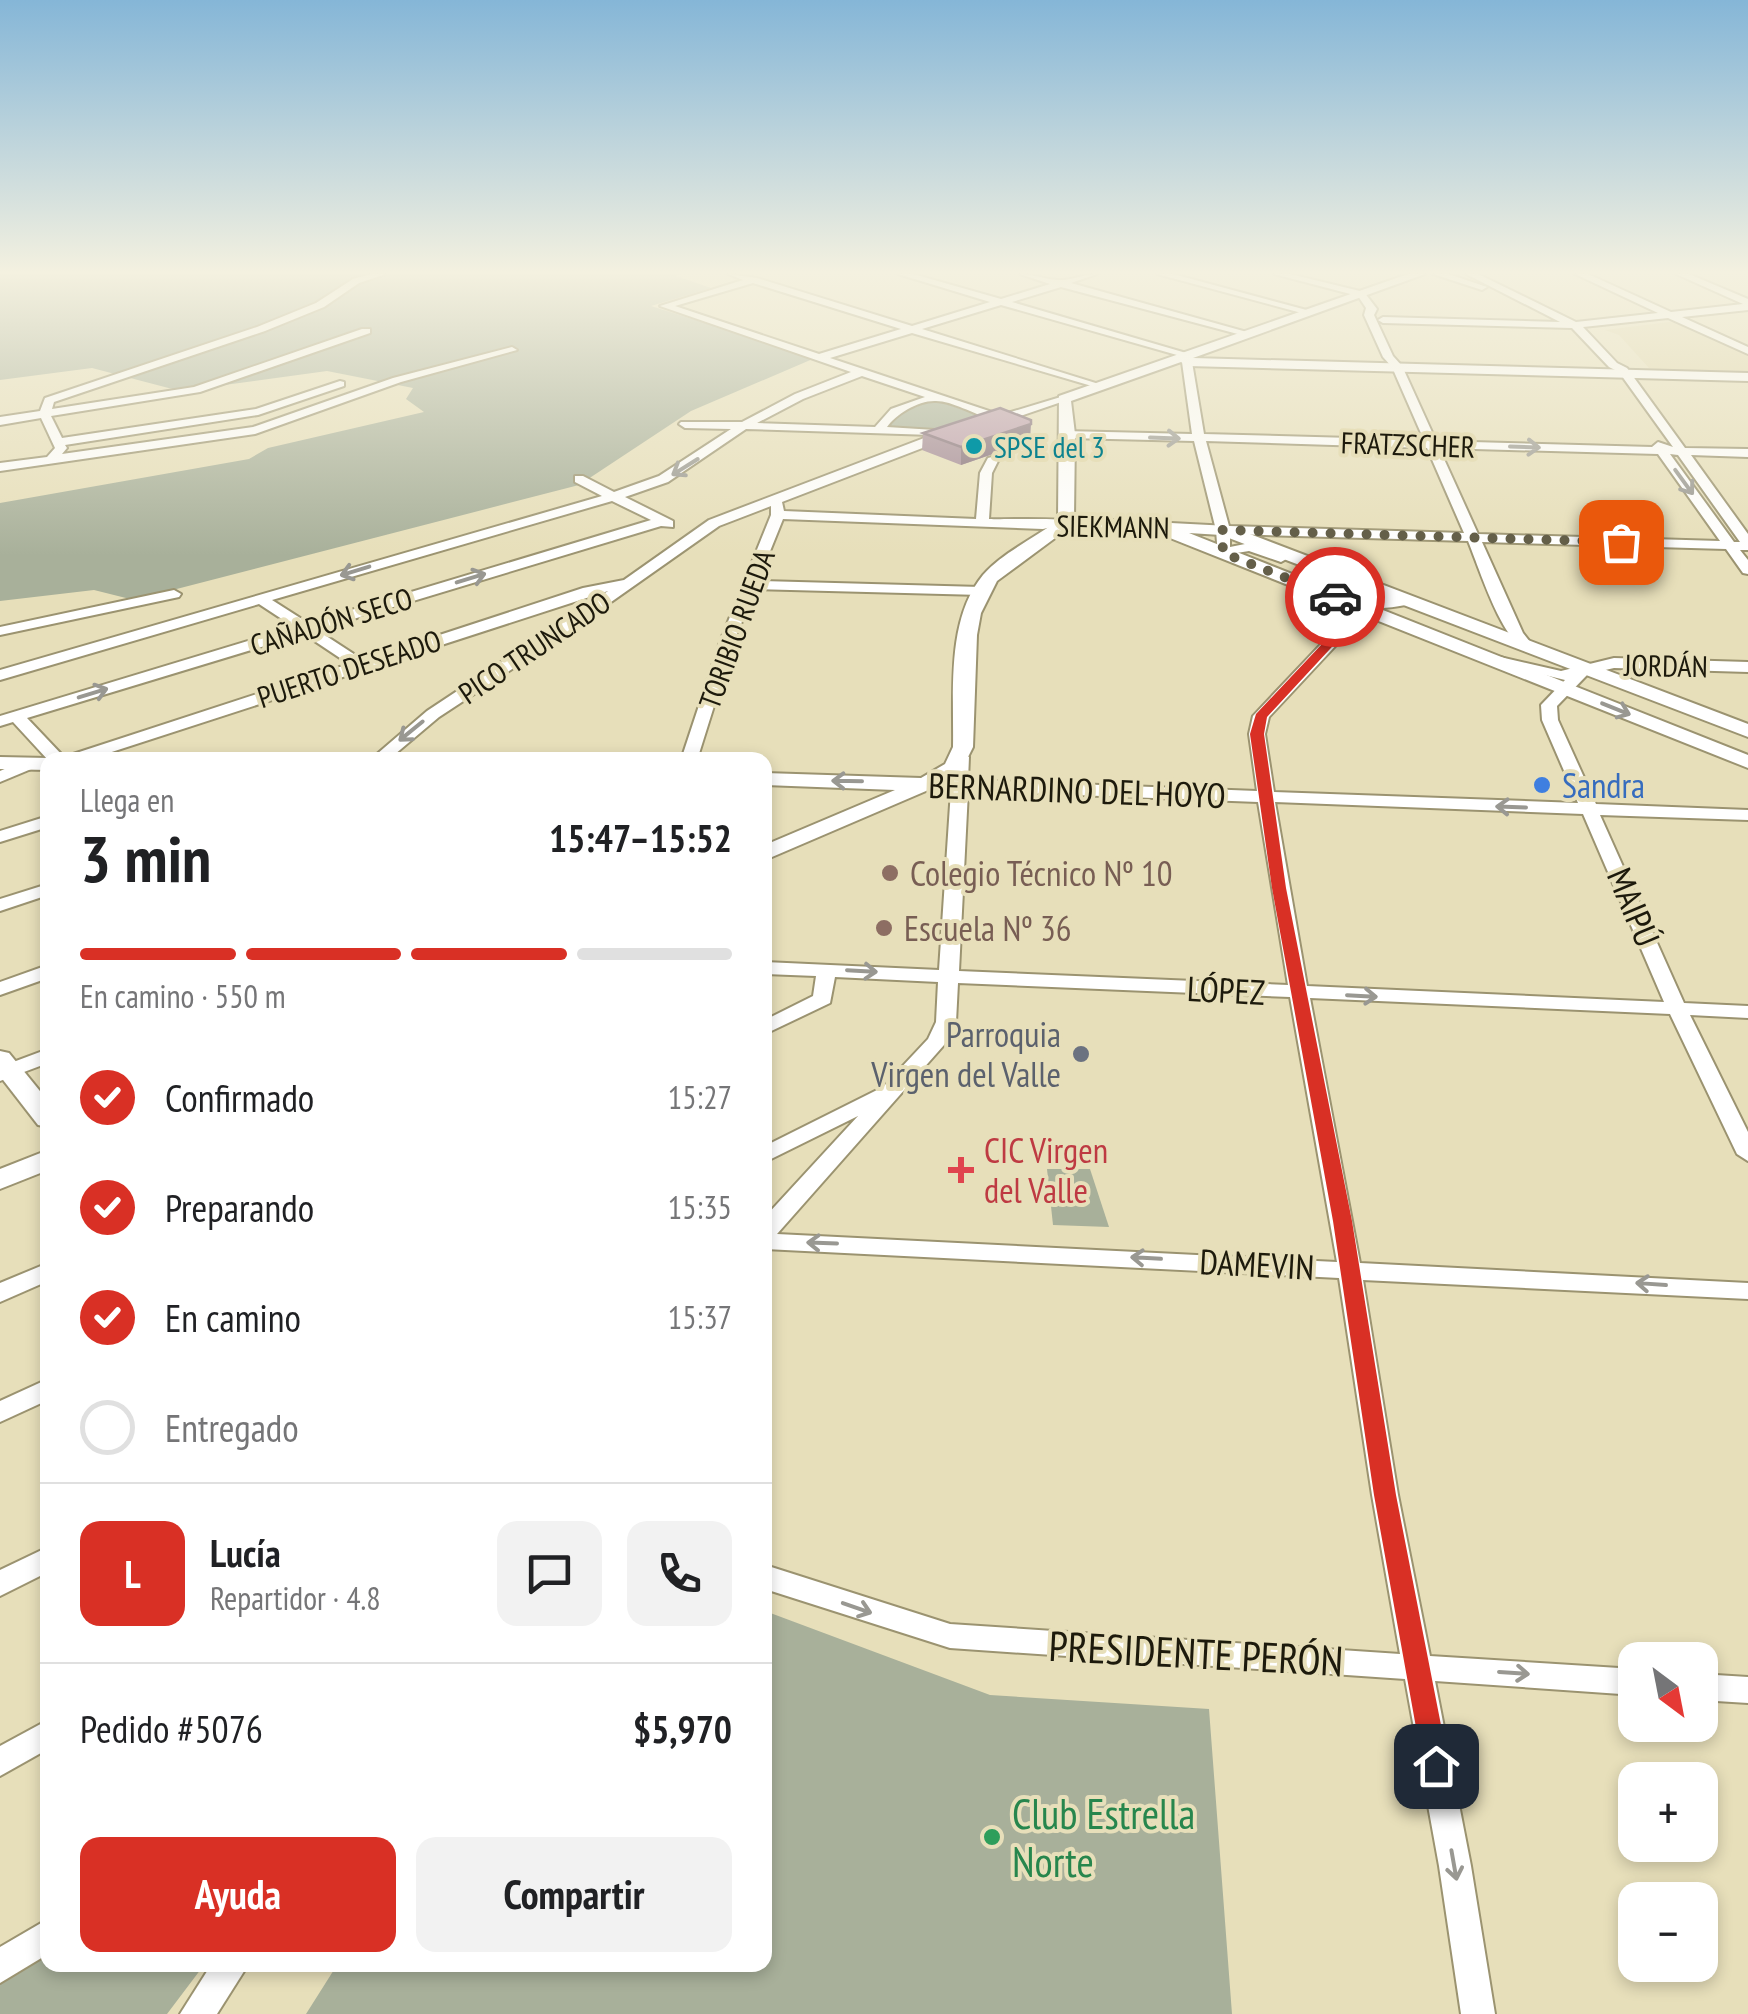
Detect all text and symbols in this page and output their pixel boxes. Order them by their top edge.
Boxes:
street label: FRATZSCHER [1340,422,1476,466]
place label: SPSE del 3 [994,427,1105,466]
one-way arrow [1149,428,1181,447]
marker: SPSE del 3 [963,435,985,457]
one-way arrow [1508,438,1540,457]
one-way arrow [671,456,699,477]
one-way arrow [1674,468,1695,495]
pin [1579,500,1664,585]
street label: SIEKMANN [1056,506,1170,546]
icon: bag [1594,515,1649,570]
street label: TORIBIO RUEDA [689,543,783,714]
courier [1285,547,1385,647]
one-way arrow [340,563,371,581]
one-way arrow [455,568,486,586]
icon: car [1308,570,1363,625]
street label: CAÑADÓN SECO [245,578,417,664]
street label: PICO TRUNCADO [451,582,617,712]
street label: PUERTO DESEADO [252,620,446,716]
street label: JORDÁN [1623,645,1708,685]
one-way arrow [77,683,109,701]
one-way arrow [1600,702,1630,720]
one-way arrow [399,720,425,742]
street label: BERNARDINO DEL HOYO [928,762,1226,818]
place label: Sandra [1562,762,1645,808]
one-way arrow [831,772,864,790]
marker: Sandra [1531,774,1553,796]
text: Llega en [80,779,174,821]
one-way arrow [1495,798,1527,817]
text: 15:47–15:52 [549,813,732,862]
text: 3 min [80,816,211,900]
place label: Colegio Técnico Nº 10 [910,850,1173,896]
street label: MAIPÚ [1597,861,1671,953]
marker: Colegio Técnico Nº 10 [879,862,901,884]
place label: Escuela Nº 36 [904,905,1072,951]
marker: Escuela Nº 36 [873,917,895,939]
one-way arrow [846,962,878,981]
street label: LÓPEZ [1186,965,1266,1015]
text: En camino · 550 m [80,975,286,1017]
one-way arrow [1345,987,1377,1006]
place label: Parroquia Virgen del Valle [870,1011,1061,1097]
marker: Parroquia Virgen del Valle [1070,1043,1092,1065]
icon: check [80,1070,135,1125]
text: Confirmado [165,1073,314,1122]
text: 15:27 [668,1076,732,1118]
place label: CIC Virgen del Valle [984,1127,1108,1213]
marker: CIC Virgen del Valle [948,1157,974,1183]
icon: check [80,1180,135,1235]
text: Preparando [165,1183,314,1232]
text: 15:35 [668,1186,732,1228]
one-way arrow [806,1234,838,1253]
street label: DAMEVIN [1199,1238,1315,1290]
one-way arrow [1131,1248,1163,1267]
one-way arrow [1635,1274,1667,1293]
icon: check [80,1290,135,1345]
text: En camino [165,1293,301,1342]
text: 15:37 [668,1296,732,1338]
text: Entregado [165,1403,299,1452]
button: chat [497,1521,602,1626]
button: phone [627,1521,732,1626]
text: Lucía [210,1528,281,1577]
text: L [124,1549,141,1598]
text: Repartidor · 4.8 [210,1577,381,1619]
one-way arrow [841,1600,873,1618]
street label: PRESIDENTE PERÓN [1047,1618,1345,1688]
north arrow [1618,1642,1718,1742]
map controls [1618,1642,1718,1982]
one-way arrow [1498,1664,1530,1683]
text: Pedido #5076 [80,1704,263,1753]
text: $5,970 [633,1704,732,1753]
pin [1394,1724,1479,1809]
icon: home [1409,1739,1464,1794]
button: + [1618,1762,1718,1862]
place label: Club Estrella Norte [1012,1786,1195,1889]
marker: Club Estrella Norte [981,1826,1003,1848]
button: Ayuda [80,1837,396,1952]
button: Compartir [416,1837,732,1952]
one-way arrow [1445,1848,1464,1881]
button: − [1618,1882,1718,1982]

